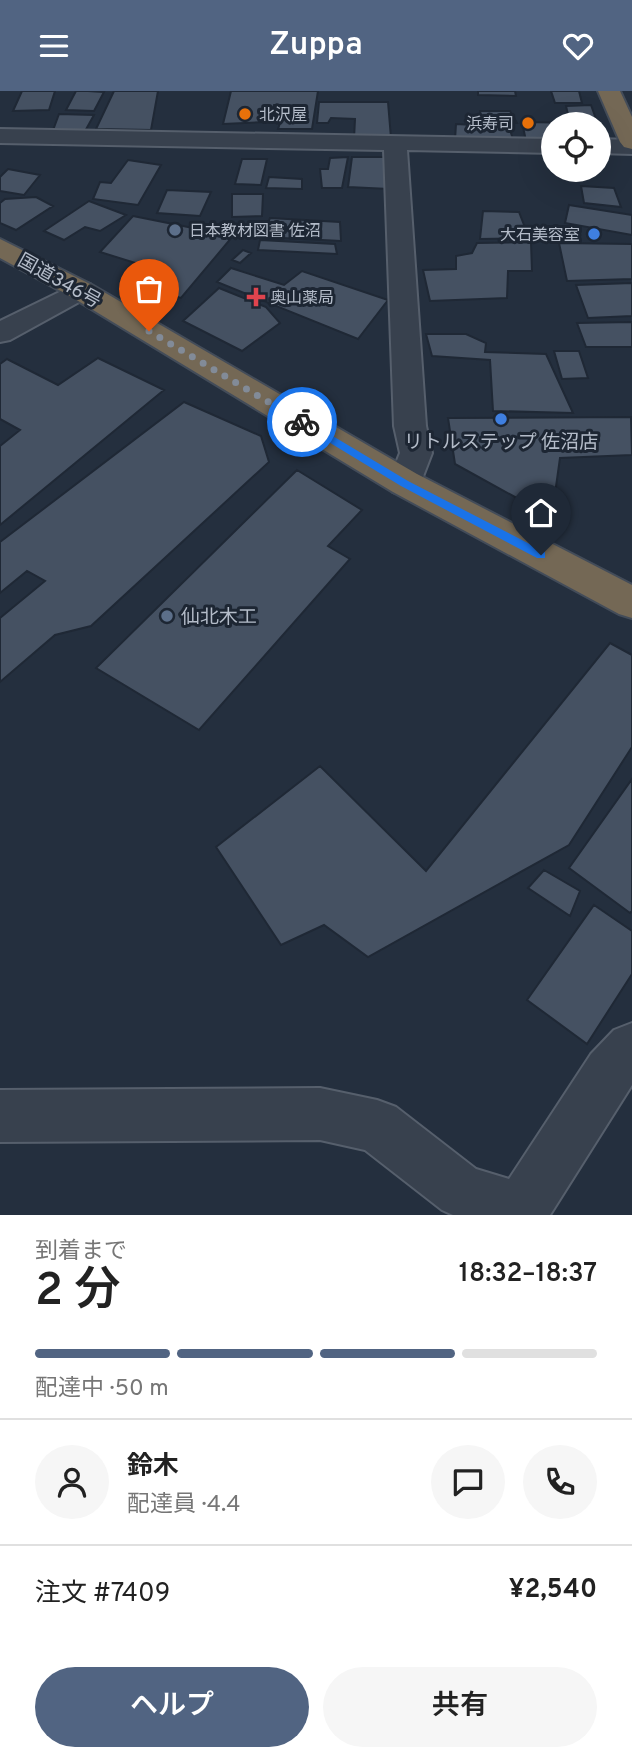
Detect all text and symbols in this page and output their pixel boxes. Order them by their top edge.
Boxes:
text: Zuppa [269,26,363,66]
icon: menu [35,27,73,65]
icon: heart [559,27,597,65]
marker: 北沢屋 [237,106,253,122]
place label: 北沢屋 [259,106,307,126]
map controls [541,112,611,182]
button: locate [541,112,611,182]
place label: 浜寿司 [466,115,514,135]
marker: 浜寿司 [520,115,536,131]
marker: 日本教材図書 佐沼 [167,222,183,238]
place label: 日本教材図書 佐沼 [189,222,321,242]
place label: 大石美容室 [500,226,580,246]
marker: 大石美容室 [586,226,602,242]
street label: 国道346号 [13,249,105,314]
pin [119,259,179,331]
icon: bag [130,270,168,308]
marker: 奥山薬局 [248,289,264,305]
place label: 奥山薬局 [270,289,334,309]
courier [267,387,337,457]
icon: bike [283,403,321,441]
marker: リトルステップ 佐沼店 [493,411,509,427]
place label: リトルステップ 佐沼店 [404,431,598,455]
pin [511,483,571,555]
icon: home [522,494,560,532]
place label: 仙北木工 [181,606,257,630]
marker: 仙北木工 [159,608,175,624]
text: 到着まで [35,1238,127,1267]
text: 18:32–18:37 [459,1258,597,1291]
text: 2 分 [35,1263,120,1322]
text: 配達中 · 50 m [35,1375,169,1404]
button: person [35,1445,109,1519]
button: chat [431,1445,505,1519]
button: phone [523,1445,597,1519]
text: 鈴木 [127,1451,179,1484]
text: 配達員 · 4.4 [127,1491,241,1520]
text: ¥2,540 [509,1574,597,1607]
text: 注文 #7409 [35,1578,170,1611]
button: ヘルプ [35,1667,309,1747]
button: 共有 [323,1667,597,1747]

